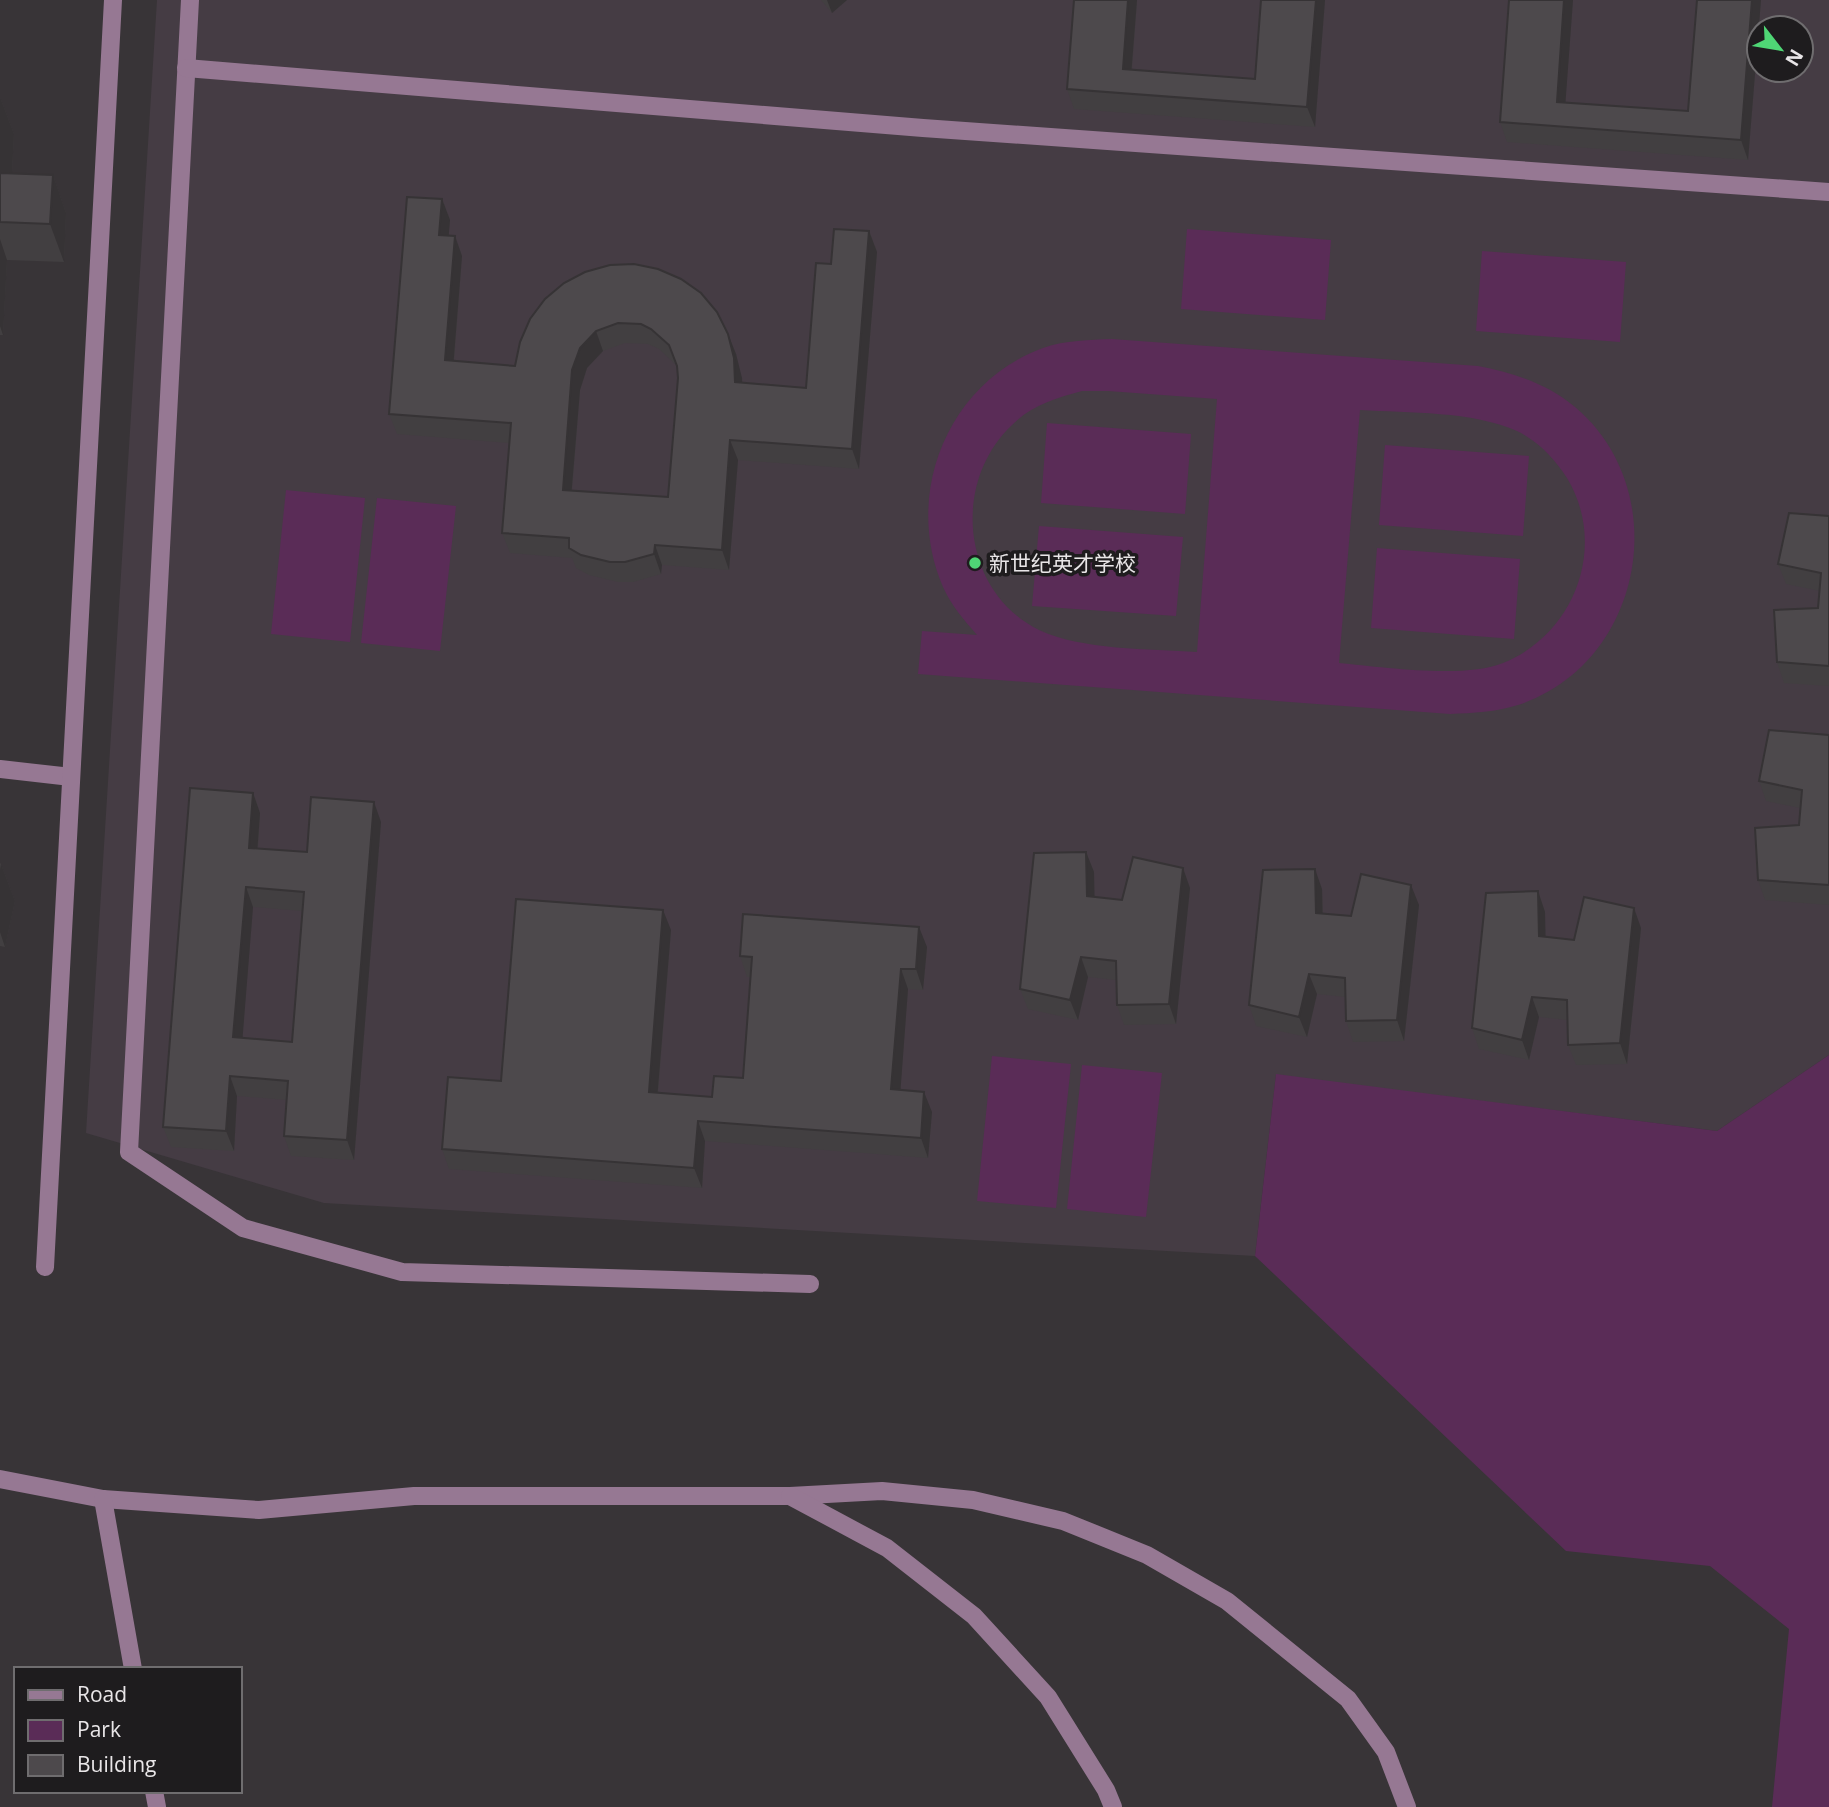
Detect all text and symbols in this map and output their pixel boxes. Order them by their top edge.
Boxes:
north arrow [1745,14,1815,84]
text: N [1779,44,1810,71]
place label: 新世纪英才学校 [989,549,1136,577]
marker: 新世纪英才学校 [967,555,983,571]
legend [14,1667,242,1793]
text: Road [77,1680,127,1708]
text: Park [77,1715,121,1743]
text: Building [77,1750,156,1778]

